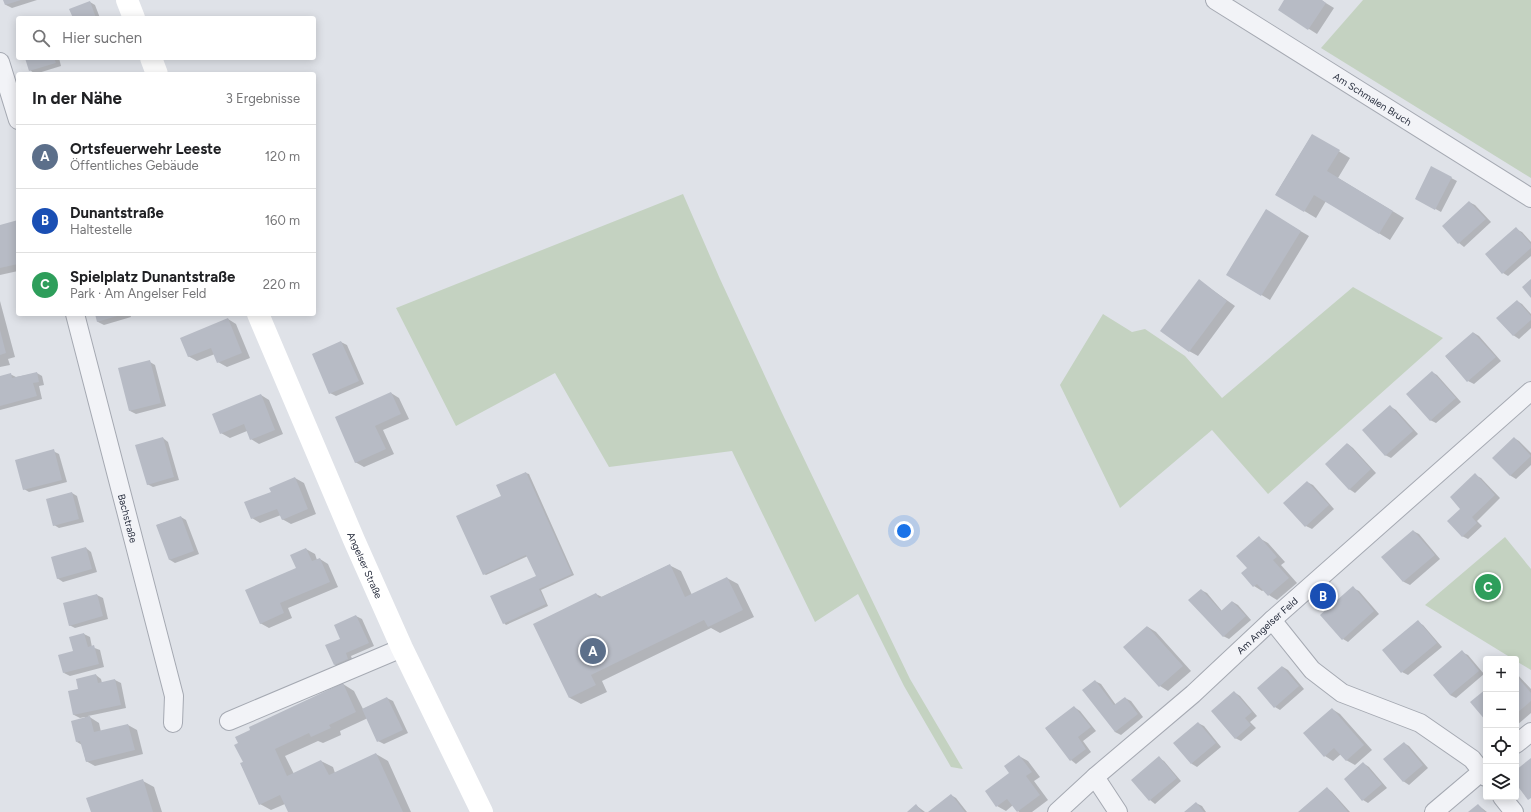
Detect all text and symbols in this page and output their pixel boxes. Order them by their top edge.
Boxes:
search box [16,16,316,60]
icon: search [30,27,52,49]
text: Hier suchen [62,29,142,47]
street label: Am Schmalen Bruch [1331,69,1415,128]
text: In der Nähe [32,88,122,108]
text: 3 Ergebnisse [226,91,300,106]
text: Ortsfeuerwehr Leeste [70,140,221,158]
text: A [40,149,50,164]
text: 120 m [265,149,300,164]
text: Öffentliches Gebäude [70,158,199,173]
text: Dunantstraße [70,204,164,222]
text: B [41,213,49,228]
text: 160 m [265,213,300,228]
text: Haltestelle [70,222,132,237]
text: Spielplatz Dunantstraße [70,268,235,286]
text: C [40,277,50,292]
text: 220 m [263,277,300,292]
text: Park · Am Angelser Feld [70,286,207,301]
street label: Bachstraße [115,492,141,545]
your location [894,521,914,541]
street label: Angelser Straße [345,530,386,601]
pin: C [1475,572,1501,602]
pin: B [1310,581,1336,611]
street label: Am Angelser Feld [1234,594,1300,657]
pin: A [580,636,606,666]
map controls [1483,656,1519,800]
button: + [1483,656,1519,692]
button: − [1483,692,1519,728]
button: locate [1483,728,1519,764]
button: layers [1483,764,1519,800]

